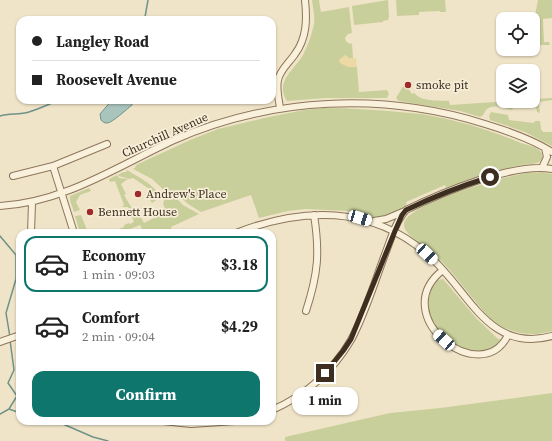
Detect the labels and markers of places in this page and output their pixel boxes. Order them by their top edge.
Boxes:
place label: smoke pit [416,77,468,93]
marker: smoke pit [403,80,413,90]
place label: Andrew's Place [146,186,227,202]
marker: Andrew's Place [133,189,143,199]
place label: Bennett House [98,204,177,220]
marker: Bennett House [85,207,95,217]

